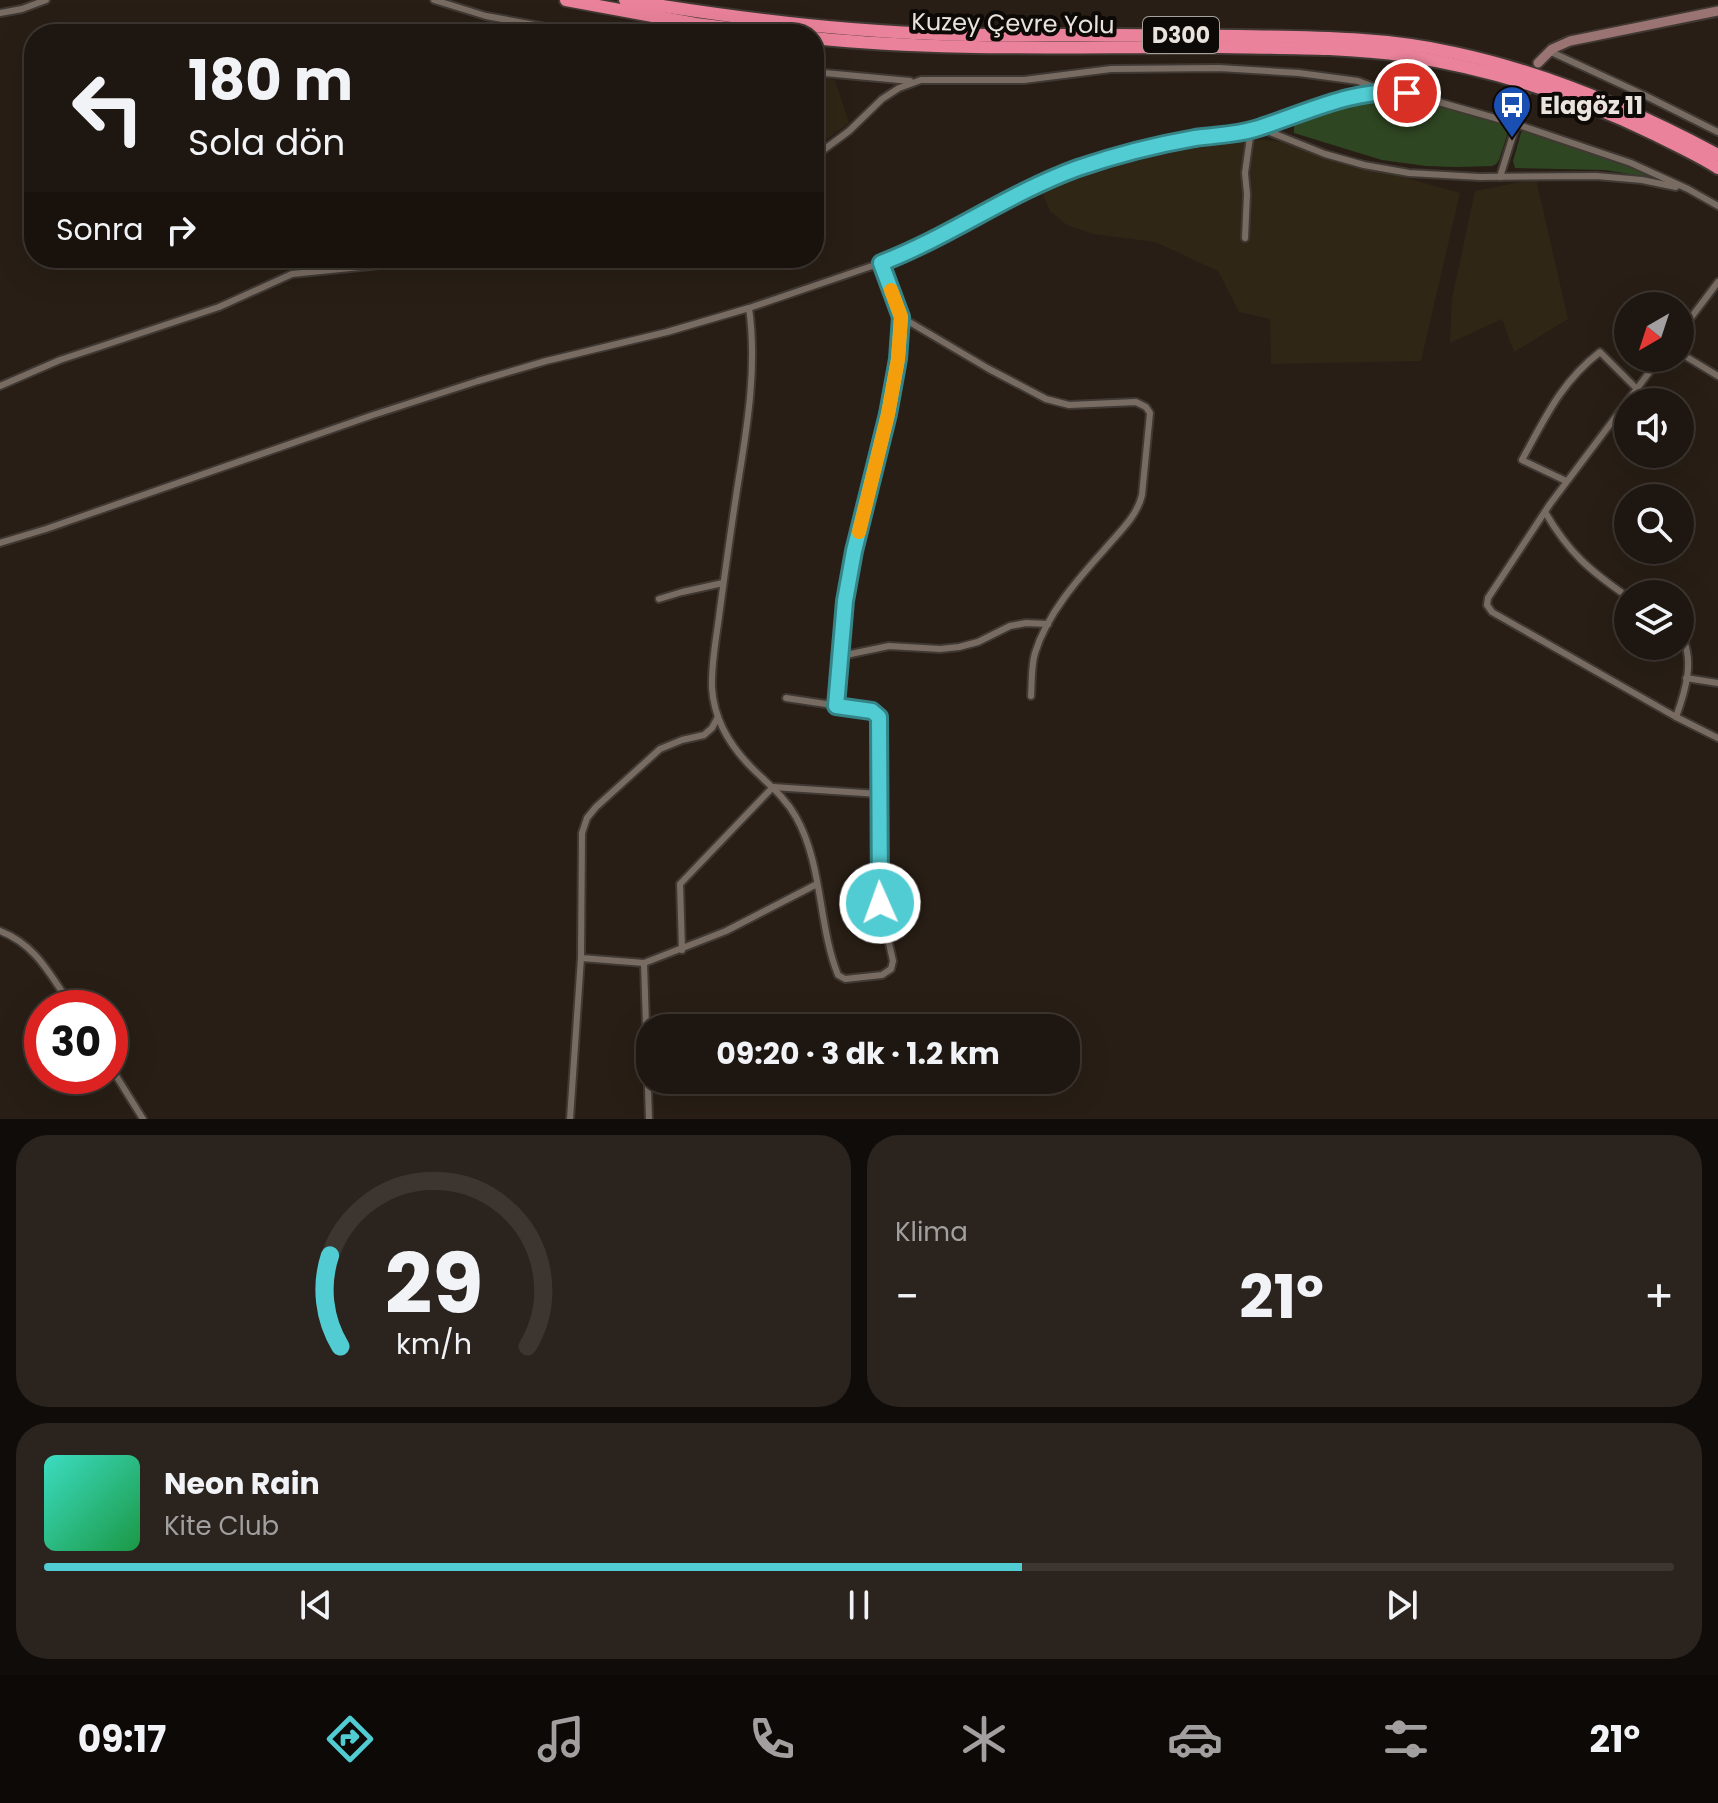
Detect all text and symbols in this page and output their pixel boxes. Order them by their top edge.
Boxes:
street label: Kuzey Çevre Yolu [911,5,1115,41]
road number: D300 [1143,17,1219,53]
text: 180 m [188,41,353,120]
icon: left [56,56,160,160]
pin [1373,59,1441,127]
icon: arrive [1385,71,1429,115]
bus stop icon: Elagöz 11 [1491,84,1533,139]
place label: Elagöz 11 [1540,89,1643,122]
text: Sola dön [188,117,345,168]
text: Sonra [56,208,143,251]
icon: right [159,208,203,252]
north arrow [1614,292,1694,372]
map controls [1614,292,1694,660]
button: sound [1614,388,1694,468]
button: search [1614,484,1694,564]
button: layers [1614,580,1694,660]
position arrow [838,861,922,945]
speed limit sign: 30 [24,990,128,1094]
text: 09:20 · 3 dk · 1.2 km [716,1032,1000,1075]
text: Klima [895,1214,968,1250]
text: 29 [384,1226,483,1342]
text: 21° [1239,1255,1324,1339]
text: − [895,1266,919,1327]
text: + [1644,1266,1674,1327]
text: km/h [395,1324,472,1364]
text: Neon Rain [164,1462,320,1505]
text: Kite Club [164,1508,279,1544]
icon: previous [294,1583,338,1627]
icon: pause [837,1583,881,1627]
icon: next [1380,1583,1424,1627]
icon: directions [322,1711,378,1767]
icon: music [533,1711,589,1767]
icon: phone [744,1711,800,1767]
icon: climate [956,1711,1012,1767]
icon: car [1167,1711,1223,1767]
icon: filters [1378,1711,1434,1767]
text: 09:17 [78,1714,166,1765]
text: 21° [1589,1714,1640,1765]

